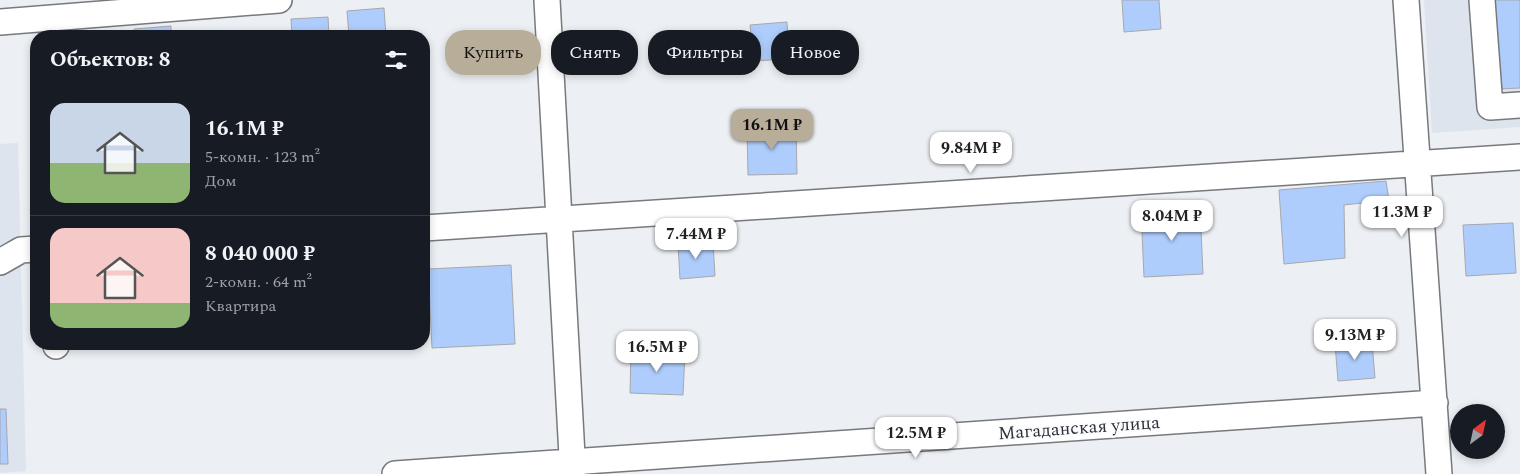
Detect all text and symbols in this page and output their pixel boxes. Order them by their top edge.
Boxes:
chip: Купить [445,30,541,75]
chip: Снять [551,30,638,75]
chip: Фильтры [648,30,761,75]
chip: Новое [771,30,859,75]
text: Объектов: 8 [50,44,171,76]
icon: filters [382,46,410,74]
pin: 16.1M ₽ [726,108,818,151]
text: 16.1M ₽ [205,113,284,145]
text: 16.1M ₽ [742,113,802,137]
icon: home [90,123,150,183]
pin: 9.84M ₽ [925,132,1017,174]
text: 9.84M ₽ [941,136,1001,160]
text: 5-комн. · 123 m² [205,145,320,169]
text: Дом [205,169,237,193]
pin: 11.3M ₽ [1356,196,1448,238]
pin: 8.04M ₽ [1126,200,1218,242]
text: 11.3M ₽ [1372,200,1432,224]
text: 8.04M ₽ [1142,204,1202,228]
pin: 7.44M ₽ [650,218,742,260]
text: 7.44M ₽ [666,222,726,246]
text: 8 040 000 ₽ [205,238,315,270]
icon: home [90,248,150,308]
text: 2-комн. · 64 m² [205,270,312,294]
text: Квартира [205,294,276,318]
pin: 9.13M ₽ [1309,318,1401,361]
text: 9.13M ₽ [1325,323,1385,347]
pin: 16.5M ₽ [611,330,703,373]
text: 16.5M ₽ [627,335,687,359]
north arrow [1450,404,1505,459]
map controls [1450,404,1505,459]
street label: Магаданская улица [997,409,1161,447]
pin: 12.5M ₽ [870,416,962,459]
text: 12.5M ₽ [886,421,946,445]

